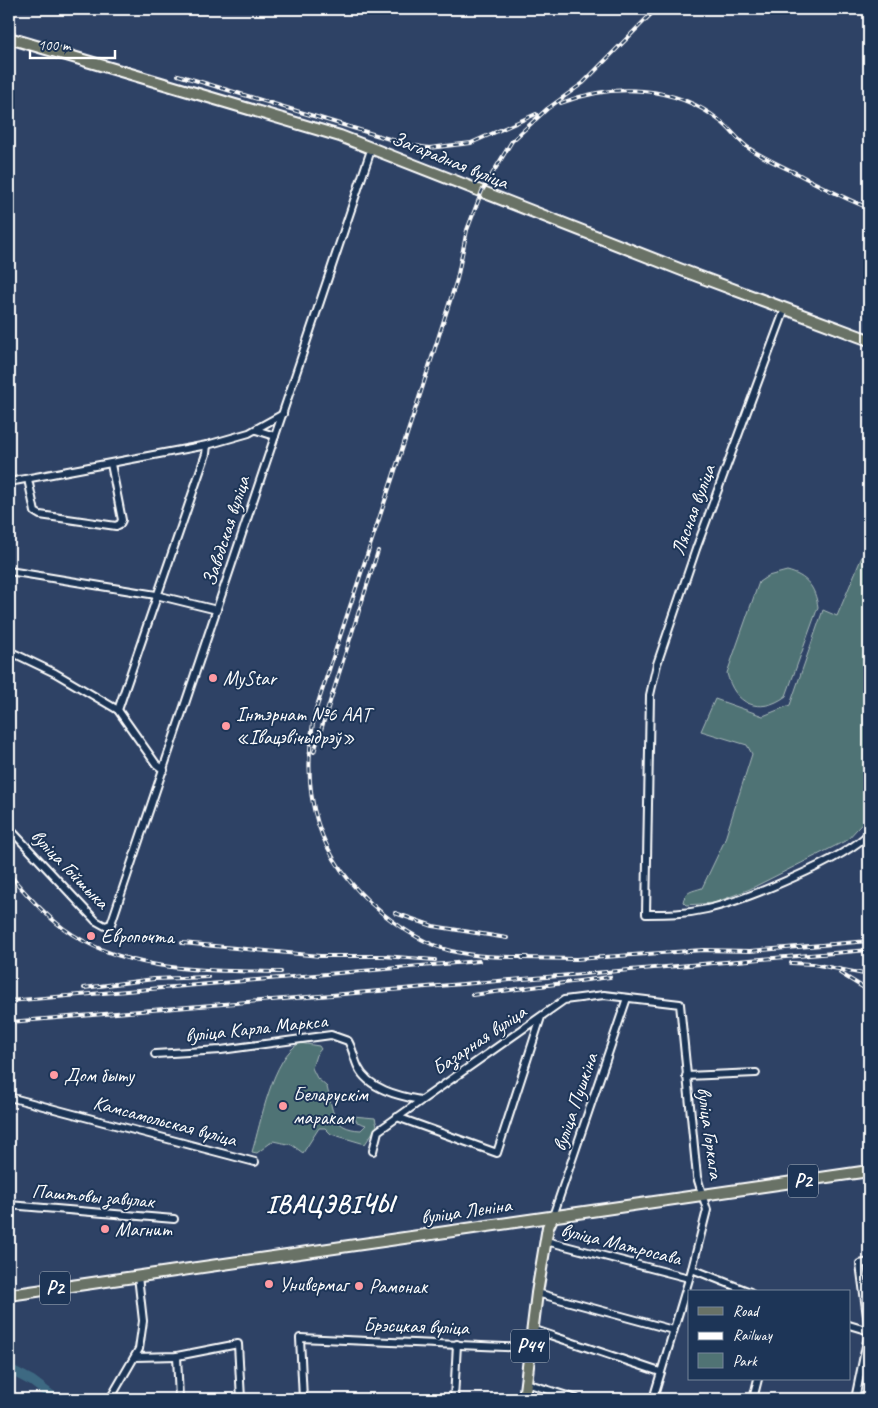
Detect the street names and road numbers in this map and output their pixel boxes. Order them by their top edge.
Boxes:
street label: Загарадная вуліца [388,125,513,195]
street label: Лясная вуліца [665,460,721,559]
street label: Заводская вуліца [196,472,256,589]
street label: вуліца Гойшыка [26,824,115,915]
street label: Базарная вуліца [427,999,532,1081]
street label: вуліца Карла Маркса [184,1008,330,1048]
street label: вуліца Пушкіна [547,1049,604,1154]
street label: вуліца Горкага [691,1085,729,1182]
street label: Камсамольская вуліца [91,1090,241,1152]
road number: Р2 [788,1164,818,1198]
street label: Паштовы завулак [31,1178,157,1215]
street label: вуліца Леніна [419,1192,514,1230]
street label: вуліца Матросава [558,1217,686,1271]
road number: Р2 [40,1272,70,1305]
street label: Брэсцкая вуліца [363,1312,470,1340]
road number: Р44 [511,1330,549,1362]

